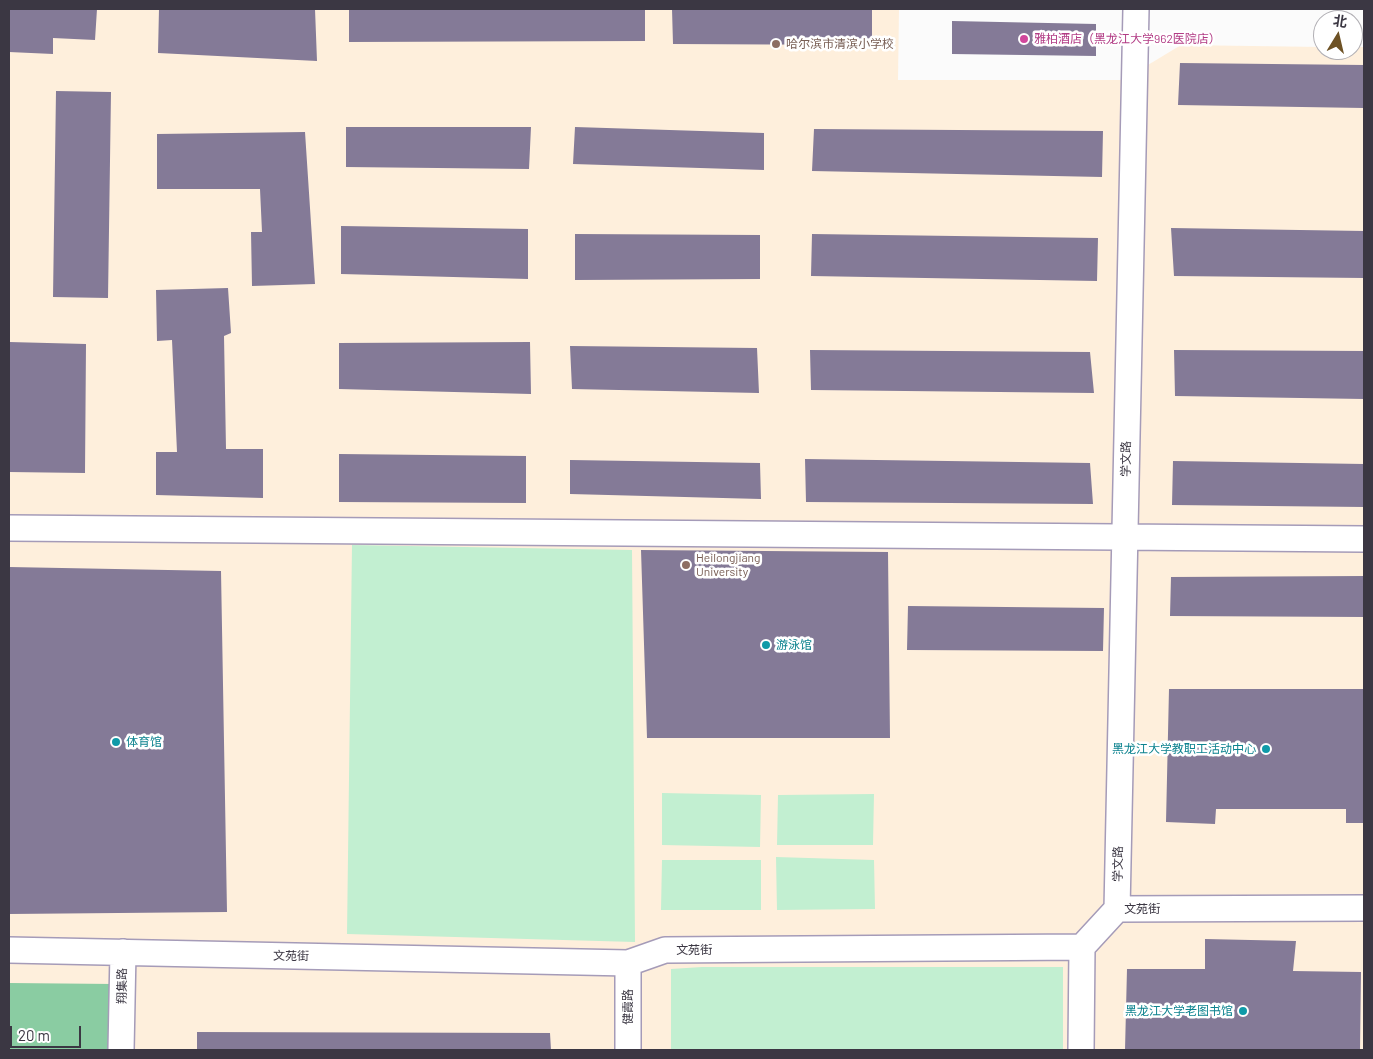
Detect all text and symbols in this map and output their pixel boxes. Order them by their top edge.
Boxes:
north arrow [1313,10,1363,60]
text: 北 [1332,11,1349,30]
place label: 雅柏酒店（黑龙江大学962医院店） [1034,32,1221,46]
marker: 雅柏酒店（黑龙江大学962医院店） [1018,33,1030,45]
place label: 哈尔滨市清滨小学校 [786,37,894,51]
marker: 哈尔滨市清滨小学校 [770,38,782,50]
street label: 学文路 [1118,441,1134,477]
place label: Heilongjiang University [696,551,761,579]
marker: Heilongjiang University [680,559,692,571]
place label: 游泳馆 [776,638,812,652]
marker: 游泳馆 [760,639,772,651]
place label: 体育馆 [126,735,162,749]
marker: 体育馆 [110,736,122,748]
place label: 黑龙江大学教职工活动中心 [1112,742,1256,756]
marker: 黑龙江大学教职工活动中心 [1260,743,1272,755]
street label: 学文路 [1110,846,1126,882]
street label: 文苑街 [1124,902,1160,916]
street label: 文苑街 [676,943,712,957]
street label: 文苑街 [273,948,309,964]
street label: 翔集路 [114,968,130,1004]
street label: 健霞路 [621,989,635,1025]
place label: 黑龙江大学老图书馆 [1125,1004,1233,1018]
marker: 黑龙江大学老图书馆 [1237,1005,1249,1017]
scale bar [12,1016,84,1048]
text: 20 m [18,1026,50,1044]

